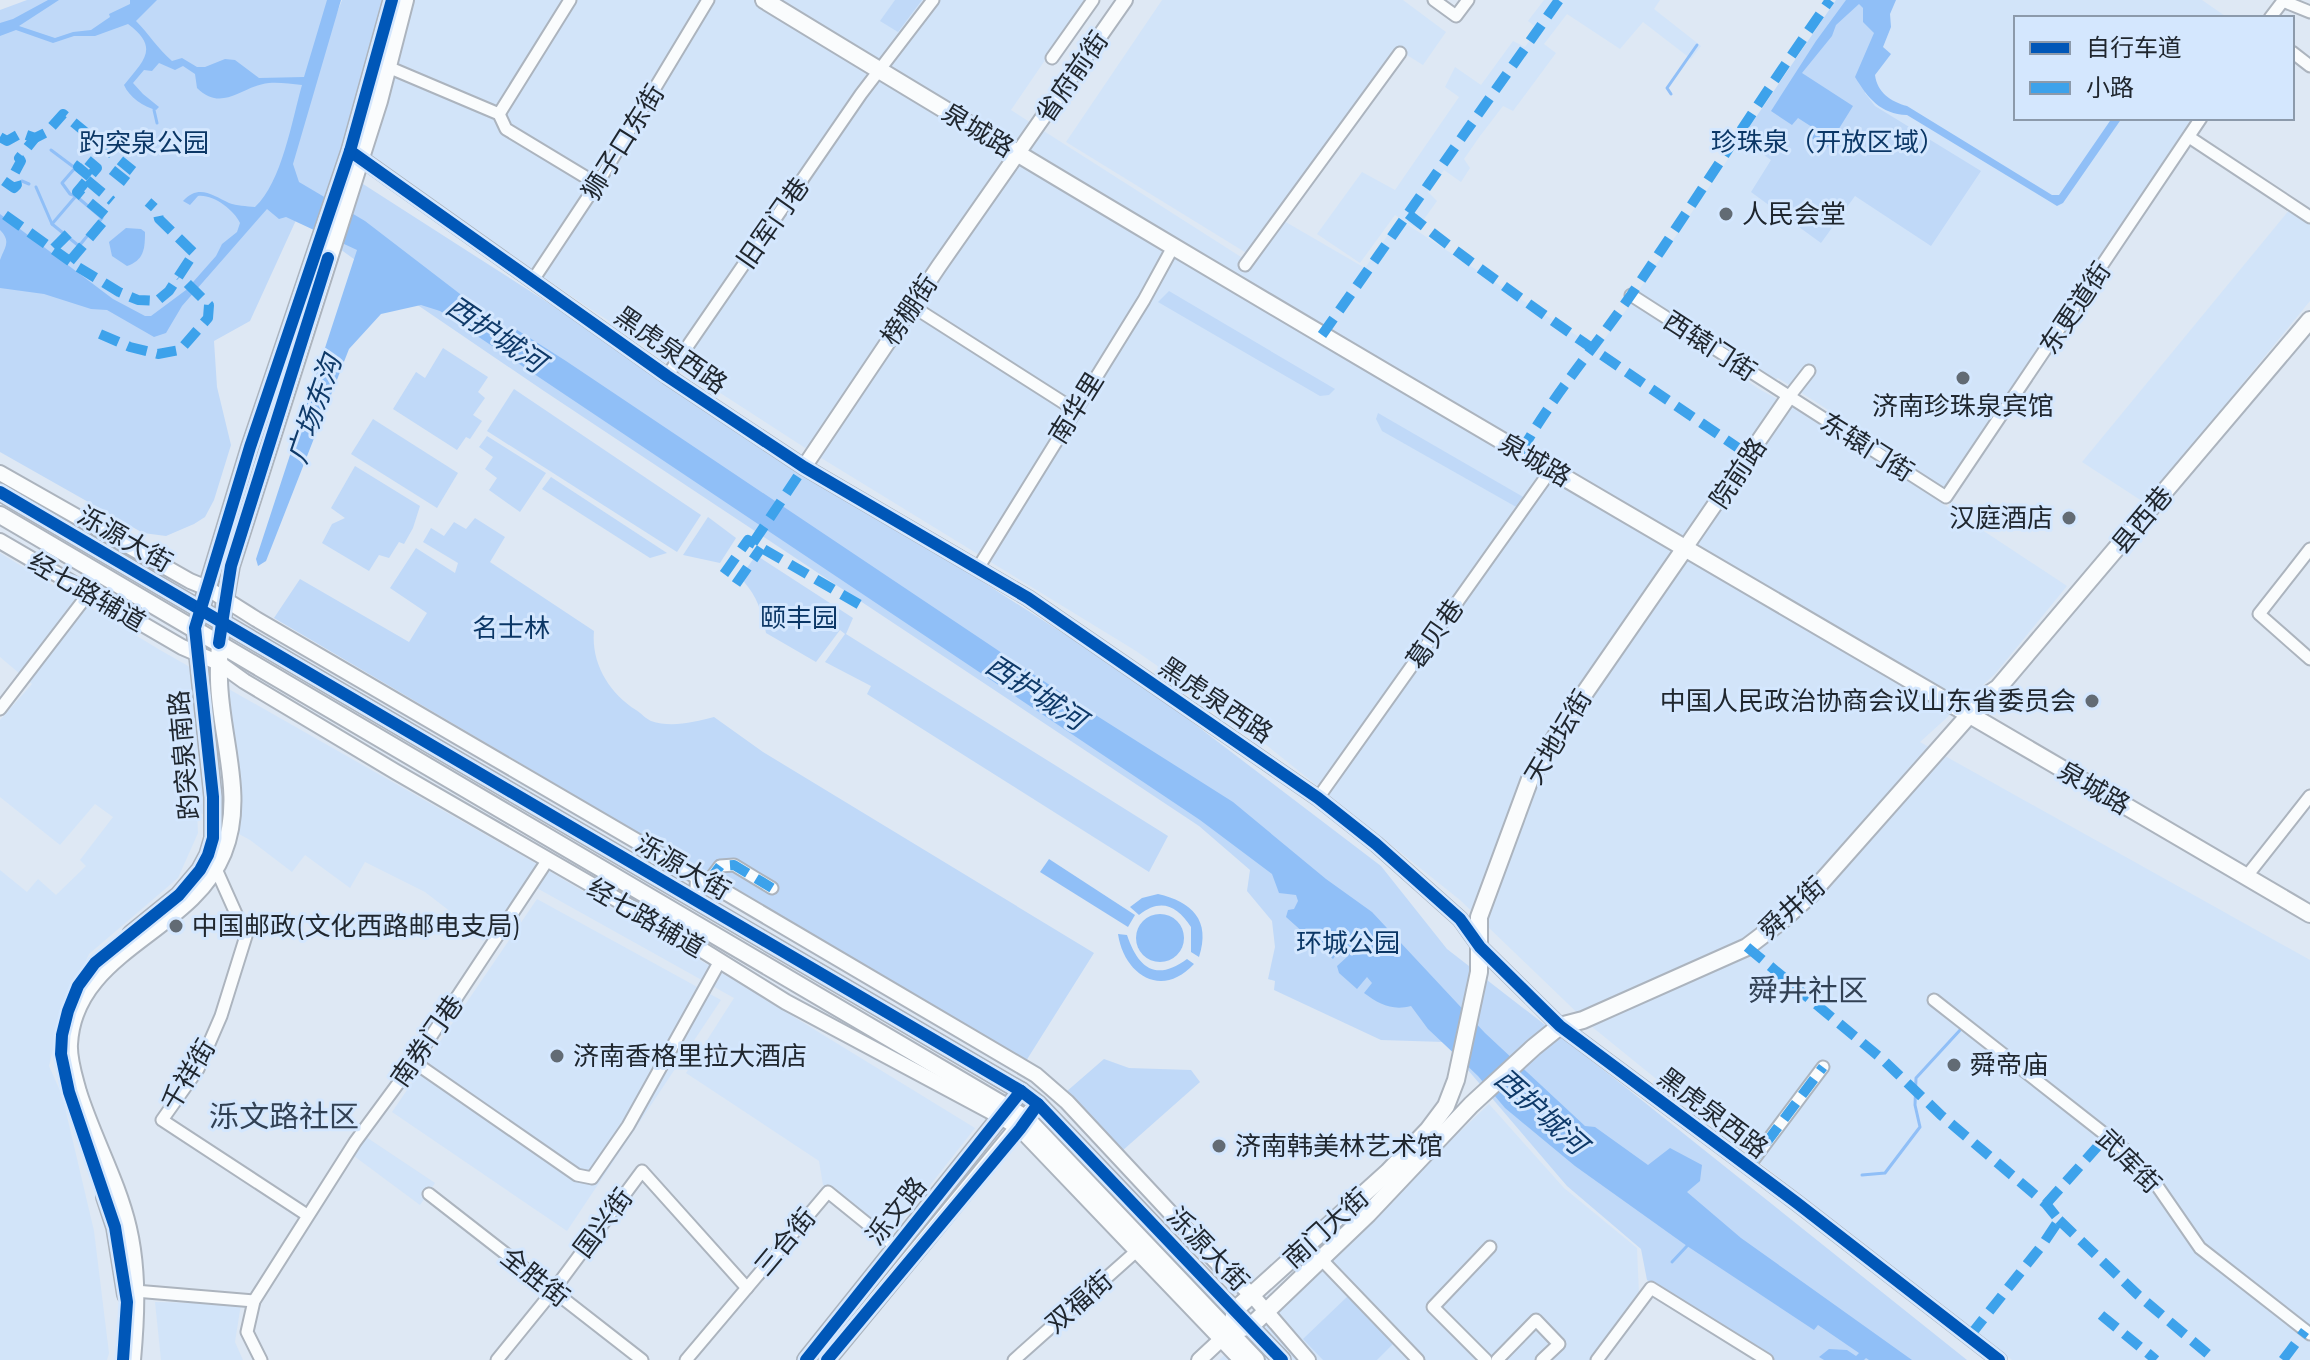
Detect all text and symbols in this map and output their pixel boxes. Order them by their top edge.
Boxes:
legend [2014,16,2294,120]
street label: 省府前街 [1029,25,1115,129]
text: 自行车道 [2086,33,2182,62]
text: 小路 [2086,73,2134,102]
street label: 狮子口东街 [575,78,671,206]
street label: 泉城路 [936,96,1020,164]
park label: 珍珠泉（开放区域） [1711,126,1945,158]
park label: 趵突泉公园 [79,127,209,159]
street label: 旧军门巷 [730,171,816,275]
place label: 人民会堂 [1742,198,1846,230]
marker: 人民会堂 [1717,205,1735,223]
street label: 东更道街 [2033,256,2117,360]
street label: 榜棚街 [874,269,944,351]
water label: 西护城河 [440,289,556,382]
street label: 黑虎泉西路 [609,300,733,400]
street label: 西辕门街 [1658,304,1762,388]
water label: 广场东沟 [280,348,349,467]
street label: 南华里 [1042,366,1110,450]
marker: 济南珍珠泉宾馆 [1954,369,1972,387]
place label: 济南珍珠泉宾馆 [1872,390,2054,422]
street label: 东辕门街 [1814,406,1920,488]
street label: 泉城路 [1493,427,1577,493]
street label: 院前路 [1703,432,1773,514]
street label: 县西巷 [2105,480,2179,560]
street label: 泺源大街 [72,499,178,579]
place label: 汉庭酒店 [1949,502,2053,534]
marker: 汉庭酒店 [2060,509,2078,527]
street label: 经七路辅道 [23,546,151,638]
street label: 葛贝巷 [1400,593,1470,675]
park label: 颐丰园 [760,602,838,634]
park label: 名士林 [472,612,550,644]
water label: 西护城河 [980,647,1096,739]
street label: 黑虎泉西路 [1153,650,1279,750]
street label: 天地坛街 [1517,684,1599,790]
place label: 中国人民政治协商会议山东省委员会 [1660,685,2076,717]
street label: 趵突泉南路 [162,689,206,821]
marker: 中国人民政治协商会议山东省委员会 [2083,692,2101,710]
street label: 泉城路 [2052,755,2136,821]
street label: 泺源大街 [630,827,736,907]
street label: 舜井街 [1752,870,1832,946]
street label: 经七路辅道 [582,872,710,964]
place label: 中国邮政(文化西路邮电支局) [192,910,521,942]
marker: 中国邮政(文化西路邮电支局) [167,917,185,935]
park label: 环城公园 [1296,927,1400,959]
district label: 舜井社区 [1748,972,1868,1009]
street label: 南券门巷 [384,989,470,1093]
street label: 千祥街 [154,1033,222,1117]
place label: 济南香格里拉大酒店 [573,1040,807,1072]
marker: 济南香格里拉大酒店 [548,1047,566,1065]
place label: 舜帝庙 [1970,1049,2048,1081]
marker: 舜帝庙 [1945,1056,1963,1074]
water label: 西护城河 [1488,1061,1598,1164]
street label: 黑虎泉西路 [1651,1061,1775,1165]
district label: 泺文路社区 [209,1098,359,1135]
street label: 武库街 [2090,1122,2168,1200]
place label: 济南韩美林艺术馆 [1235,1130,1443,1162]
marker: 济南韩美林艺术馆 [1210,1137,1228,1155]
street label: 泺文路 [859,1171,933,1251]
street label: 南门大街 [1277,1181,1375,1275]
street label: 国兴街 [567,1182,639,1264]
street label: 泺源大街 [1160,1200,1256,1298]
street label: 三合街 [748,1202,822,1282]
street label: 全胜街 [494,1240,576,1314]
street label: 双福街 [1039,1264,1119,1340]

